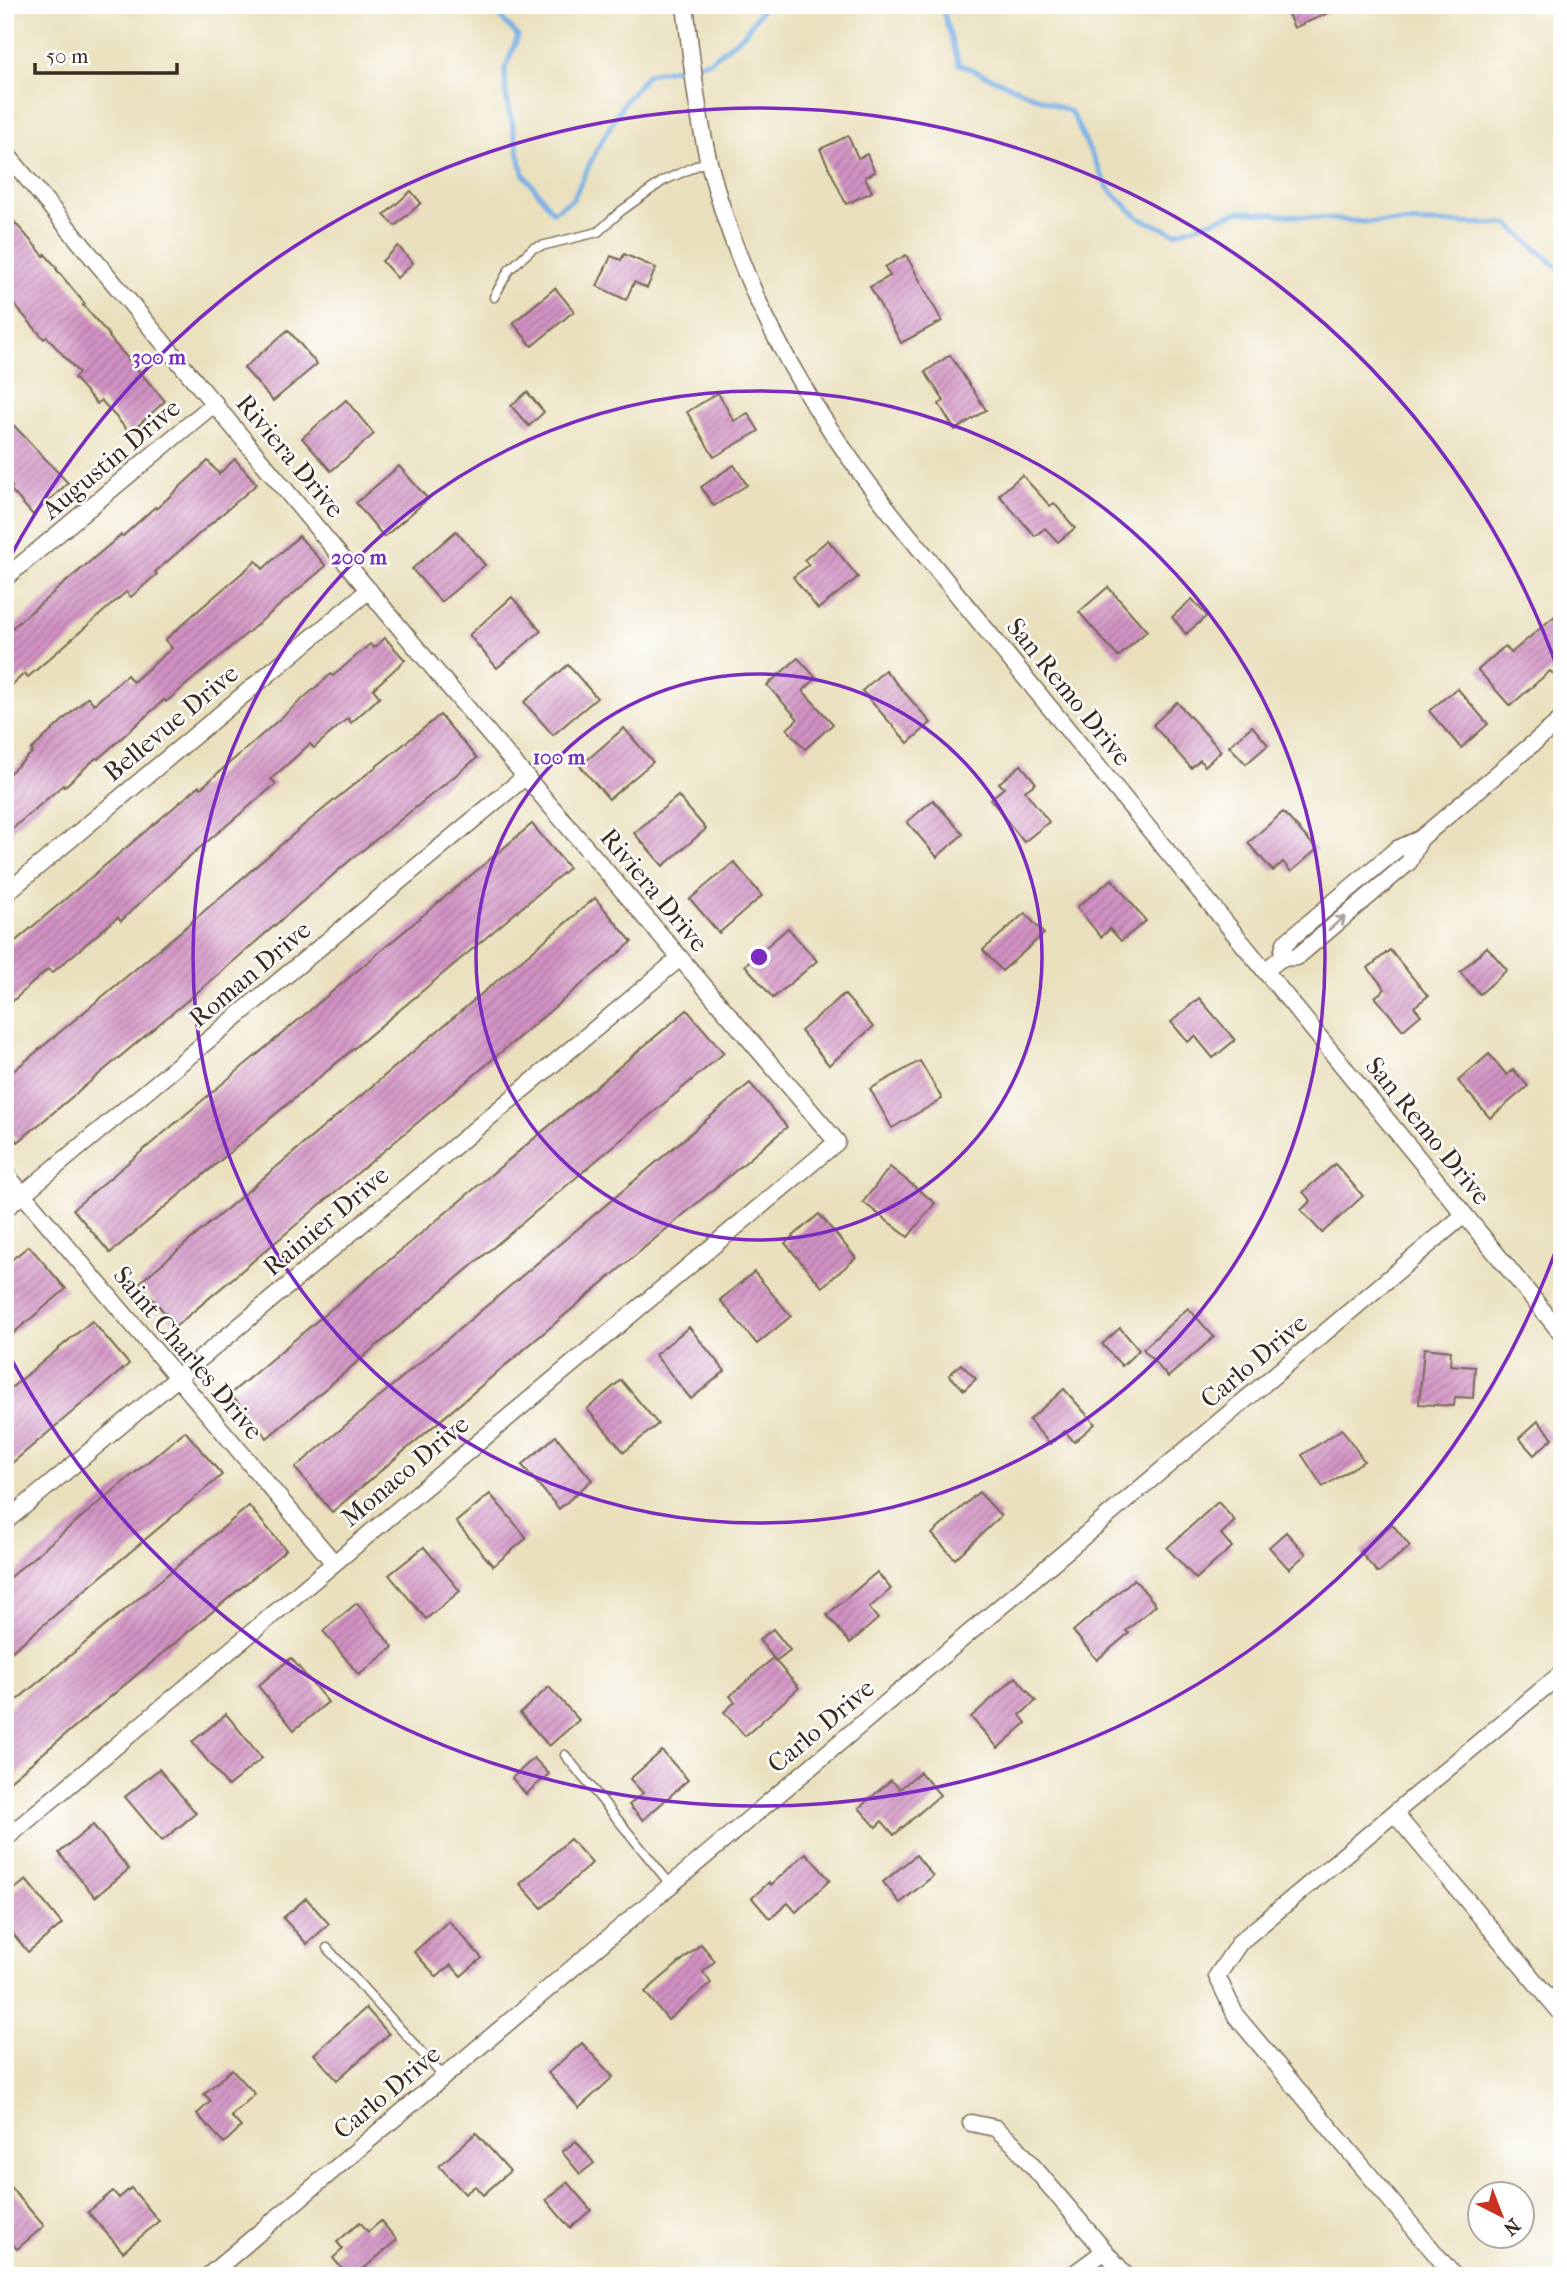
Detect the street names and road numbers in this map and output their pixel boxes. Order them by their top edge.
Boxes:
street label: Riviera Drive [229,388,351,524]
street label: Augustin Drive [35,392,187,527]
street label: San Remo Drive [1000,612,1138,772]
street label: Bellevue Drive [97,658,245,788]
street label: Riviera Drive [593,822,715,958]
street label: Roman Drive [183,914,317,1034]
street label: San Remo Drive [1359,1051,1497,1211]
street label: Rainier Drive [257,1159,395,1283]
street label: Saint Charles Drive [107,1260,270,1446]
street label: Carlo Drive [1194,1307,1314,1415]
street label: Monaco Drive [335,1408,475,1533]
street label: Carlo Drive [761,1672,881,1780]
street label: Carlo Drive [327,2038,447,2146]

